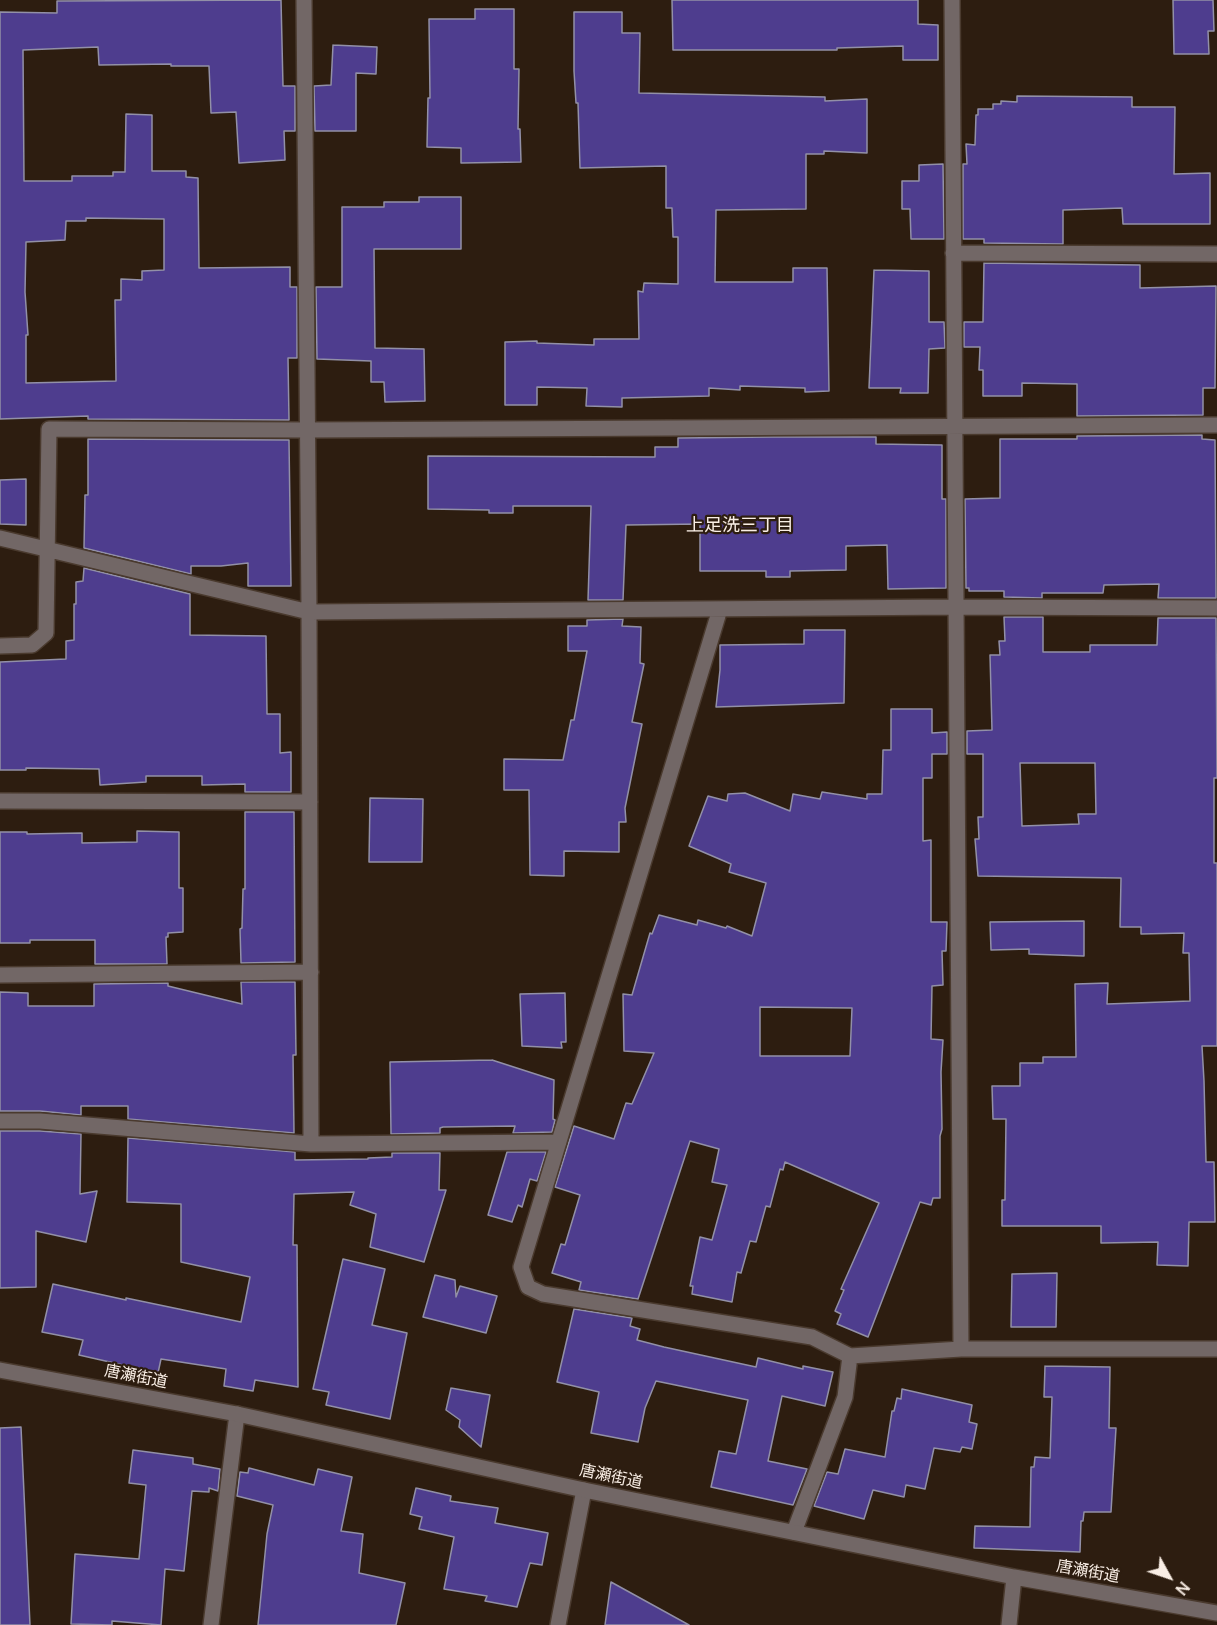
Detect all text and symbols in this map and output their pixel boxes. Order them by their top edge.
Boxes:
district label: 上足洗三丁目 [686,515,794,537]
street label: 唐瀬街道 [103,1361,169,1393]
street label: 唐瀬街道 [578,1461,644,1493]
north arrow [1139,1547,1199,1607]
street label: 唐瀬街道 [1055,1557,1121,1587]
text: N [1171,1577,1195,1600]

